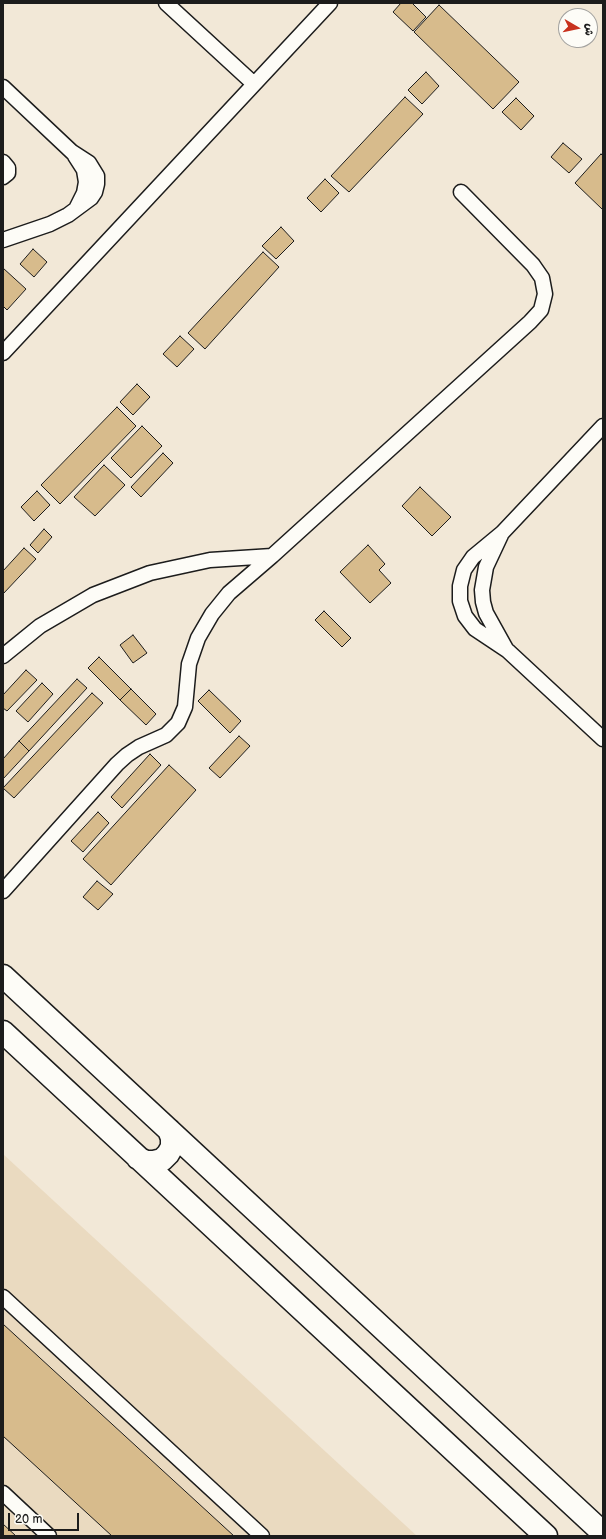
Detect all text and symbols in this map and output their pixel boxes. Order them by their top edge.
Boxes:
north arrow [558,8,598,48]
text: ش [582,23,597,37]
scale bar [10,1505,81,1531]
text: 20 m [15,1512,42,1527]

